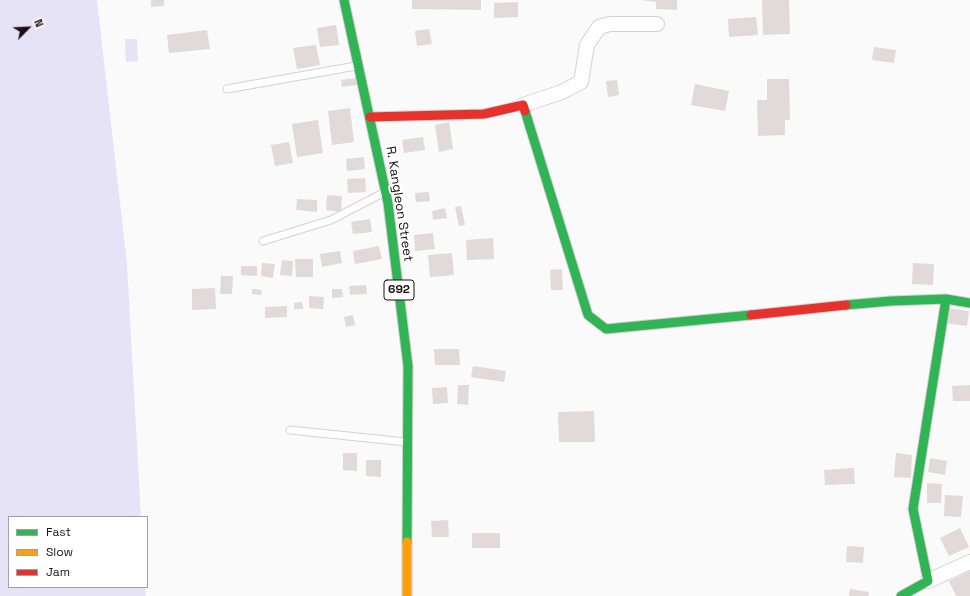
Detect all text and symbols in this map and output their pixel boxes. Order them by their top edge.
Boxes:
north arrow [8,8,48,48]
text: N [31,17,47,29]
street label: R. Kangleon Street [382,145,416,263]
road number: 692 [384,280,414,300]
legend [8,516,148,588]
text: Fast [46,524,71,540]
text: Slow [46,544,73,560]
text: Jam [46,564,70,580]

